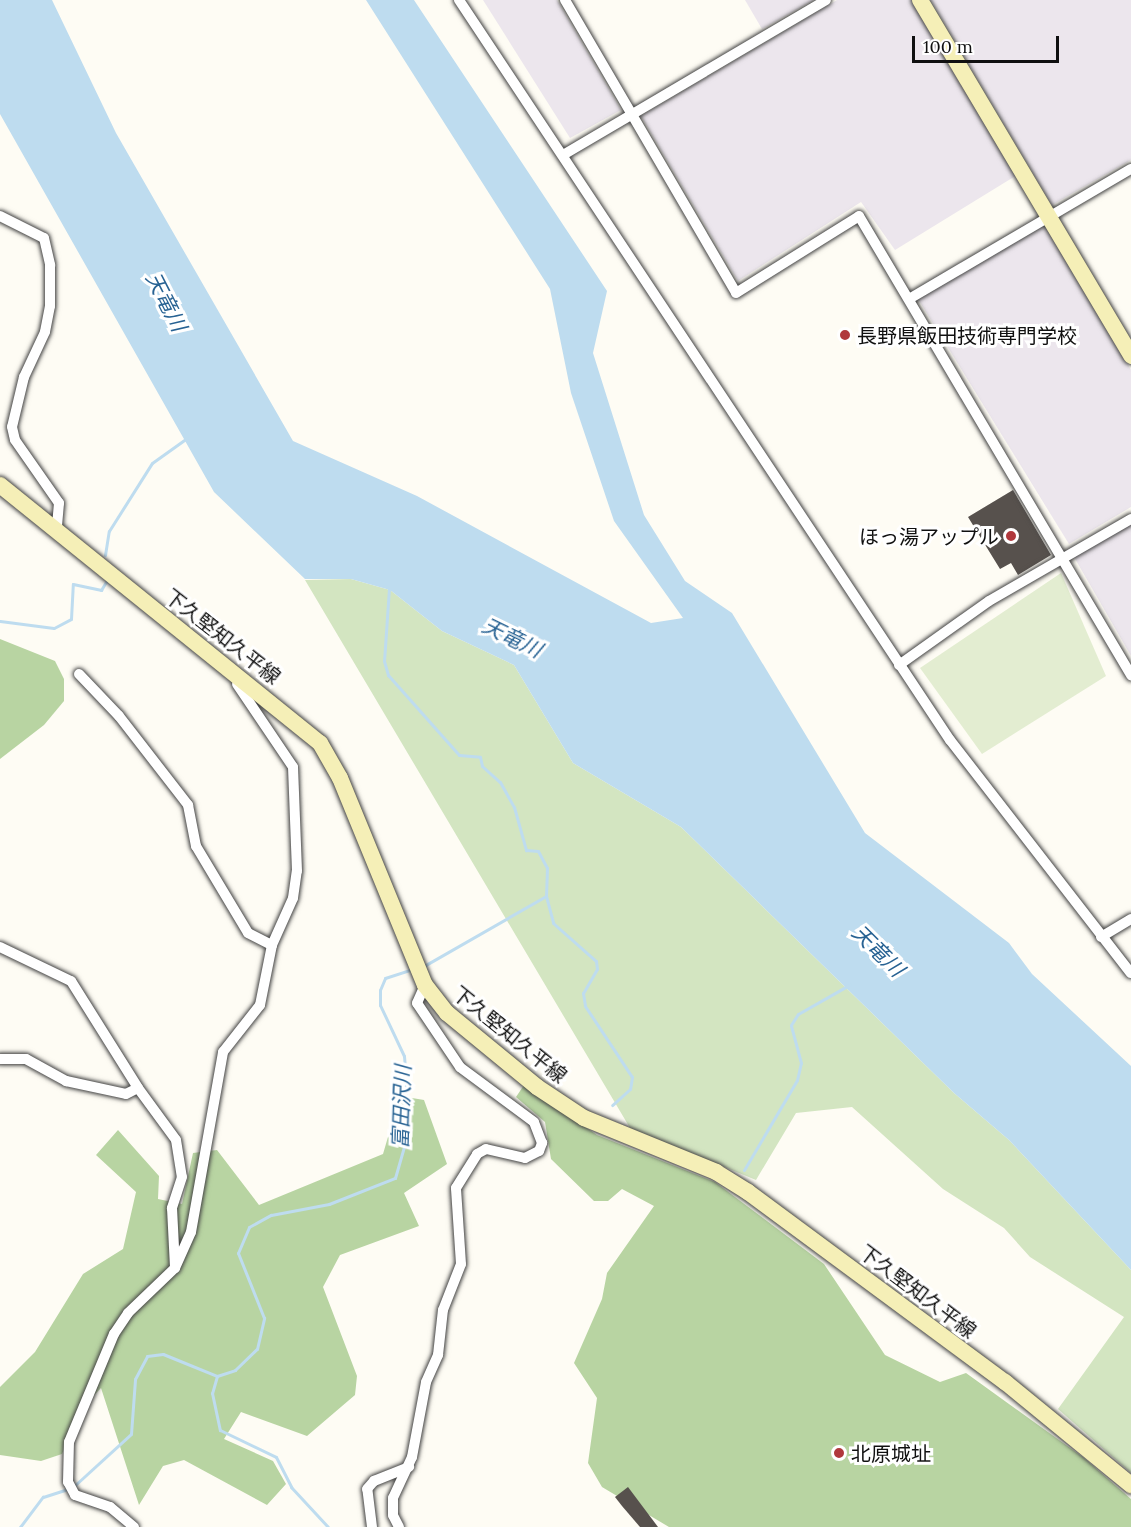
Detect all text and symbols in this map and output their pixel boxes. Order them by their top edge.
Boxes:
scale bar [915,24,1062,62]
text: 100 m [923,35,973,58]
water label: 天竜川 [140,268,192,336]
place label: 長野県飯田技術専門学校 [857,323,1077,347]
marker: 長野県飯田技術専門学校 [838,328,852,342]
place label: ほっ湯アップル [859,524,999,548]
marker: ほっ湯アップル [1004,529,1018,543]
street label: 下久堅知久平線 [160,583,286,689]
water label: 天竜川 [478,613,546,663]
water label: 天竜川 [847,920,909,982]
street label: 下久堅知久平線 [448,981,572,1087]
water label: 富田沢川 [388,1065,416,1149]
street label: 下久堅知久平線 [855,1239,981,1343]
place label: 北原城址 [851,1441,931,1465]
marker: 北原城址 [832,1446,846,1460]

